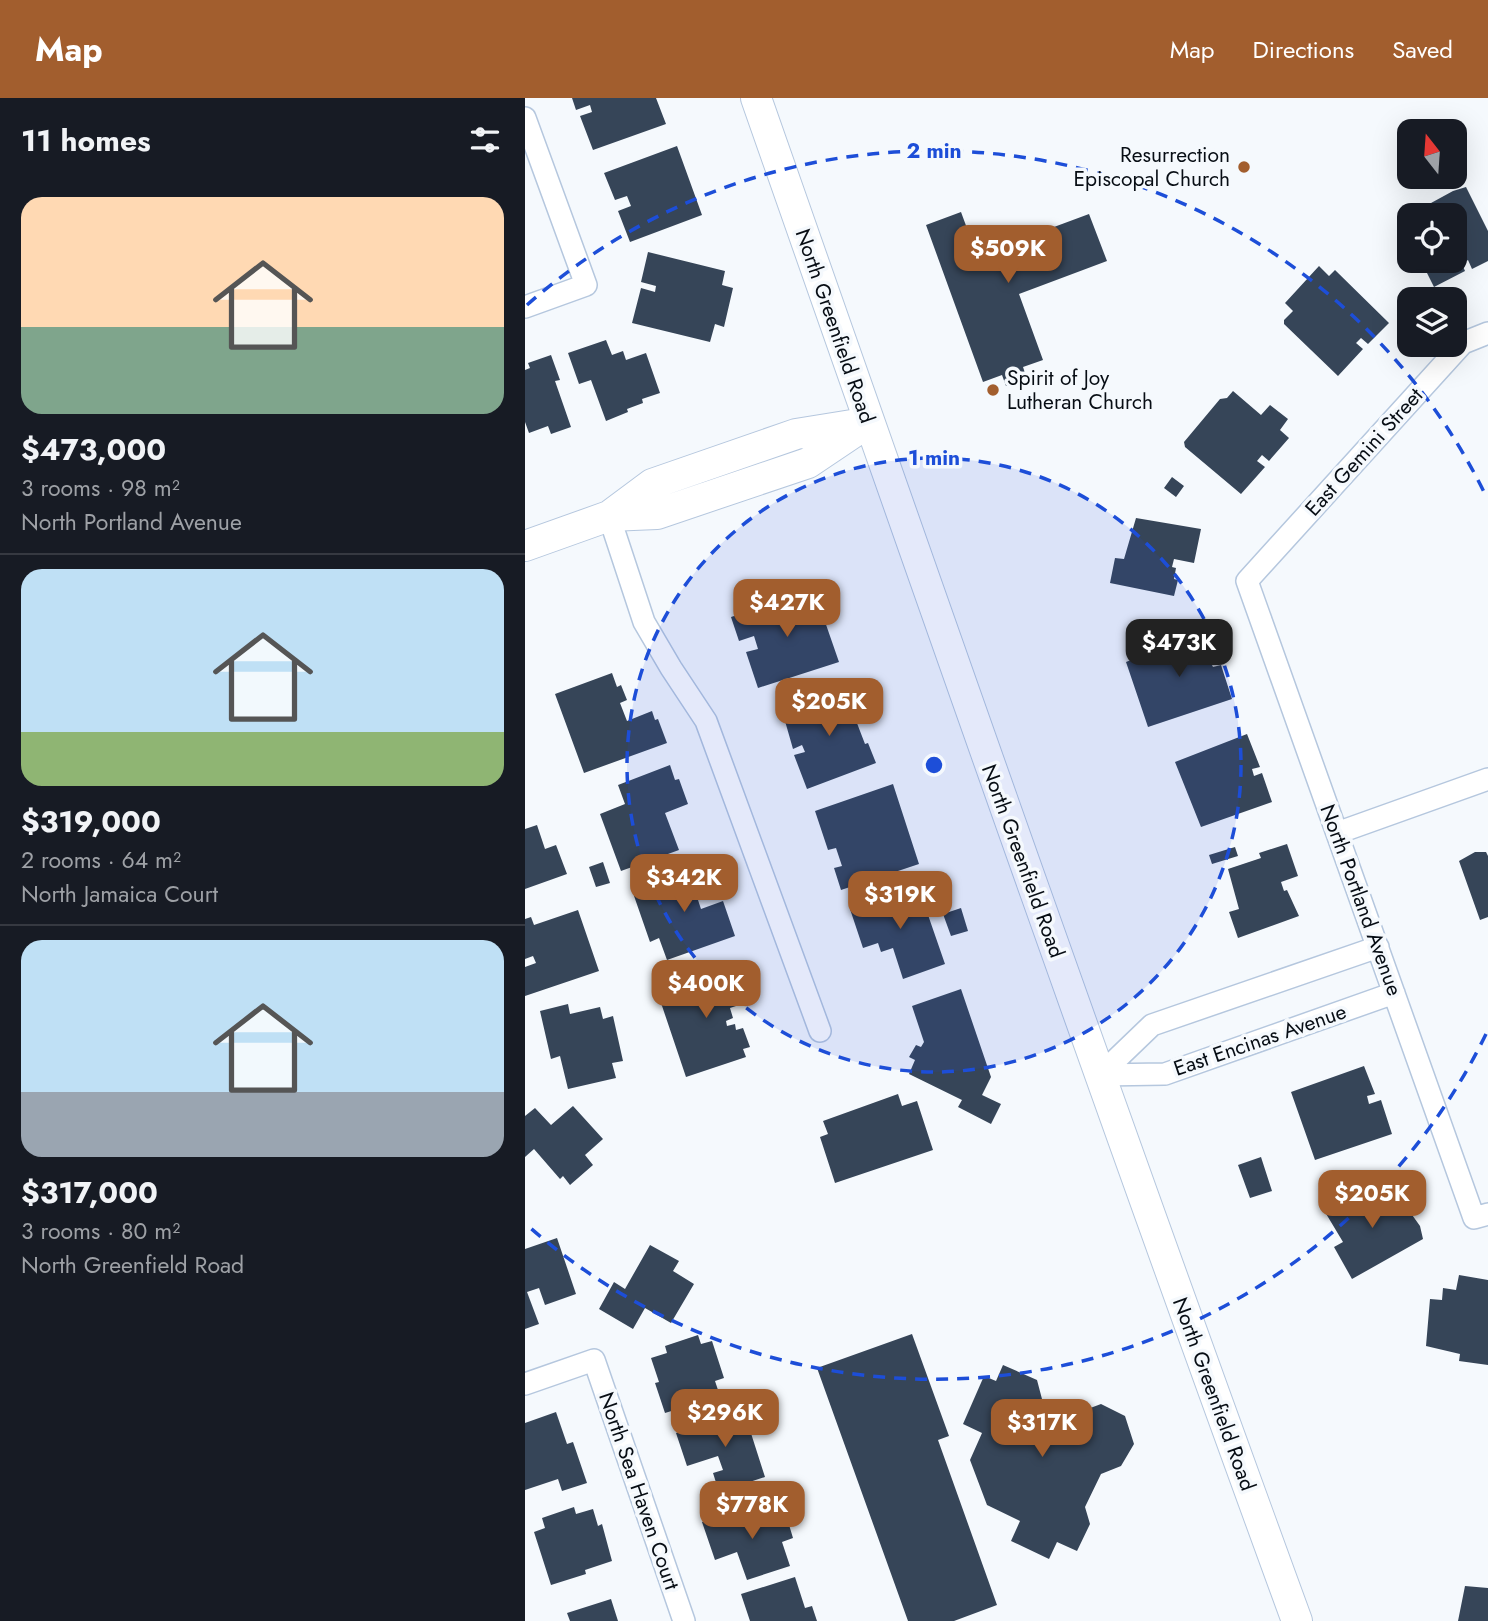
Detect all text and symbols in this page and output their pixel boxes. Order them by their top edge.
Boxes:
text: Map [35,26,103,73]
text: Map [1170,32,1215,67]
text: Directions [1253,32,1354,67]
text: Saved [1392,32,1453,67]
text: 11 homes [21,119,151,162]
north arrow [1397,119,1467,189]
map controls [1397,119,1467,357]
icon: filters [466,121,504,159]
text: 2 min [906,136,962,166]
place label: Resurrection Episcopal Church [1073,140,1230,194]
marker: Resurrection Episcopal Church [1236,159,1252,175]
button: locate [1397,203,1467,273]
street label: North Greenfield Road [788,225,882,427]
pin: $509K [959,226,1057,285]
text: $509K [970,231,1046,265]
icon: home [200,242,326,368]
button: layers [1397,287,1467,357]
place label: Spirit of Joy Lutheran Church [1007,363,1153,417]
street label: East Gemini Street [1298,381,1430,523]
marker: Spirit of Joy Lutheran Church [985,382,1001,398]
text: $473,000 [21,428,166,471]
text: 1 min [908,443,960,473]
text: 3 rooms · 98 m² [21,471,180,505]
text: North Portland Avenue [21,505,242,539]
pin: $427K [738,580,836,639]
text: $427K [749,585,825,619]
icon: home [200,614,326,740]
pin: $473K [1130,620,1228,679]
text: $473K [1142,625,1216,659]
pin: $205K [780,678,878,738]
text: $205K [791,684,867,718]
centre of rings [922,753,946,777]
street label: North Greenfield Road [974,760,1072,962]
text: $319,000 [21,800,161,843]
street label: North Portland Avenue [1312,800,1410,1000]
text: 2 rooms · 64 m² [21,843,181,877]
pin: $342K [635,854,733,914]
text: $342K [646,860,722,894]
pin: $319K [851,872,949,931]
text: North Jamaica Court [21,877,218,911]
text: $319K [864,877,936,911]
pin: $400K [657,960,755,1020]
text: $400K [668,966,744,1000]
icon: home [200,985,326,1111]
street label: East Encinas Avenue [1170,996,1351,1084]
pin: $205K [1323,1170,1421,1230]
text: $317,000 [21,1171,158,1214]
text: $205K [1334,1176,1410,1210]
text: 3 rooms · 80 m² [21,1214,180,1248]
text: North Greenfield Road [21,1248,244,1282]
street label: North Greenfield Road [1165,1293,1263,1495]
street label: North Sea Haven Court [591,1388,687,1594]
pin: $296K [676,1390,774,1449]
text: $296K [687,1395,763,1429]
pin: $317K [993,1400,1091,1459]
text: $317K [1007,1405,1077,1439]
pin: $778K [703,1482,801,1541]
text: $778K [716,1487,788,1521]

